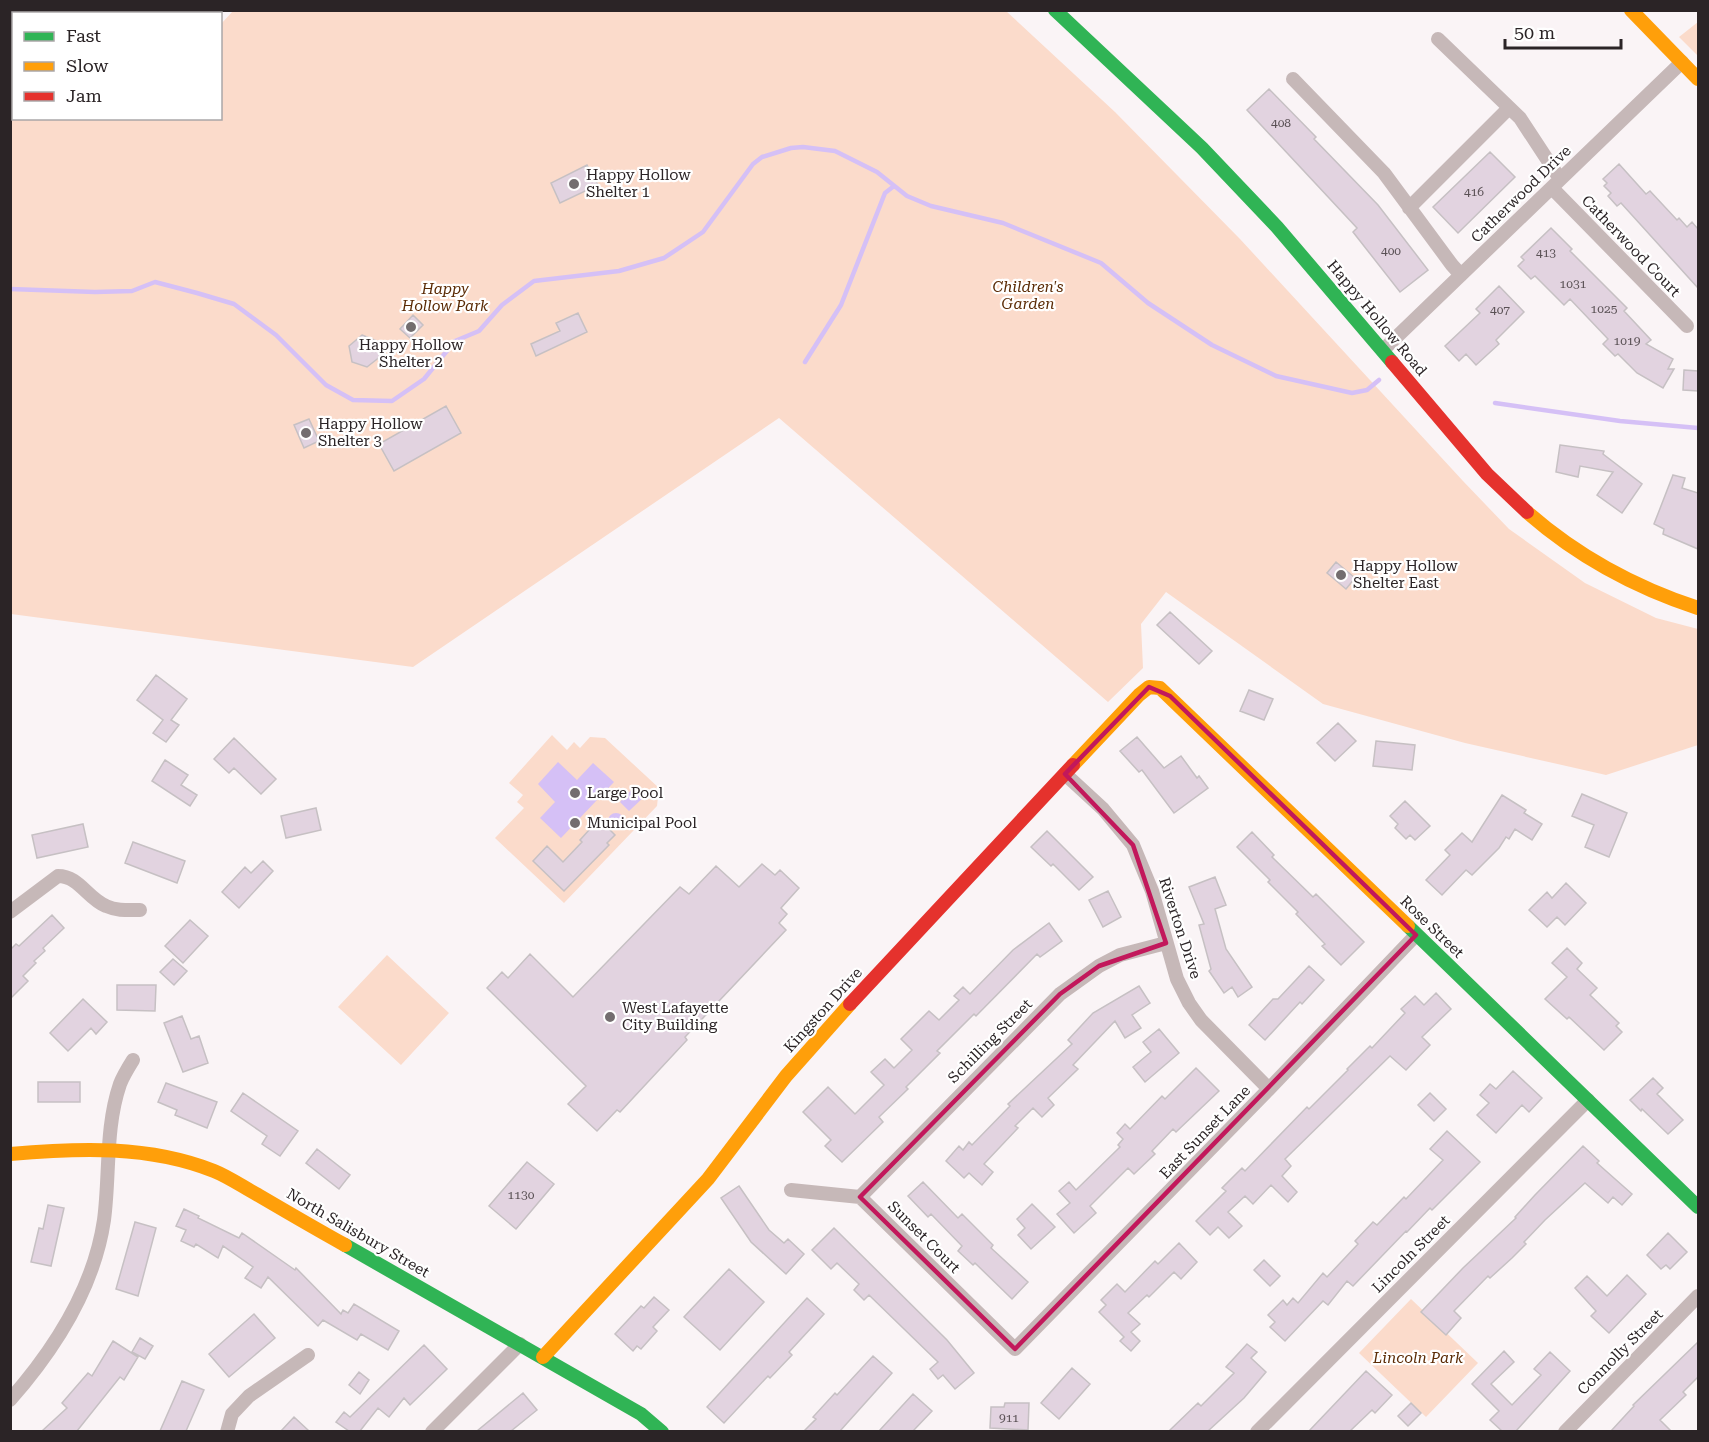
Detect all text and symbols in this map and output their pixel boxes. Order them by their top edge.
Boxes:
legend [12,12,222,120]
scale bar [1505,12,1620,50]
text: 50 m [1514,22,1555,43]
text: Fast [66,25,101,46]
text: Slow [66,55,108,76]
text: Jam [66,85,102,106]
house number: 408 [1271,116,1291,130]
street label: Catherwood Drive [1467,142,1575,246]
place label: Happy Hollow Shelter 1 [586,166,691,201]
marker: Happy Hollow Shelter 1 [567,177,581,191]
house number: 416 [1464,185,1484,199]
street label: Catherwood Court [1578,192,1684,301]
house number: 400 [1381,244,1401,258]
house number: 413 [1536,246,1556,260]
street label: Happy Hollow Road [1323,257,1431,380]
house number: 1031 [1560,277,1587,291]
park label: Children's Garden [993,278,1063,313]
park label: Happy Hollow Park [401,280,489,315]
house number: 1025 [1591,302,1618,316]
house number: 407 [1490,303,1510,317]
marker: Happy Hollow Shelter 2 [404,320,418,334]
house number: 1019 [1614,334,1641,348]
place label: Happy Hollow Shelter 2 [359,336,464,371]
place label: Happy Hollow Shelter 3 [318,415,423,450]
marker: Happy Hollow Shelter 3 [299,426,313,440]
place label: Happy Hollow Shelter East [1353,557,1458,592]
marker: Happy Hollow Shelter East [1334,568,1348,582]
place label: Large Pool [587,784,663,802]
marker: Large Pool [568,786,582,800]
place label: Municipal Pool [587,814,697,832]
marker: Municipal Pool [568,816,582,830]
street label: Riverton Drive [1155,875,1205,981]
street label: Rose Street [1396,892,1468,962]
street label: Kingston Drive [780,964,866,1056]
street label: Schilling Street [944,995,1036,1087]
place label: West Lafayette City Building [622,999,729,1034]
marker: West Lafayette City Building [603,1010,617,1024]
street label: East Sunset Lane [1156,1082,1254,1182]
street label: North Salisbury Street [283,1185,433,1281]
house number: 1130 [508,1188,535,1202]
street label: Sunset Court [884,1197,964,1277]
street label: Lincoln Street [1368,1211,1454,1297]
street label: Connolly Street [1573,1305,1667,1399]
park label: Lincoln Park [1372,1349,1464,1367]
house number: 911 [999,1411,1019,1425]

